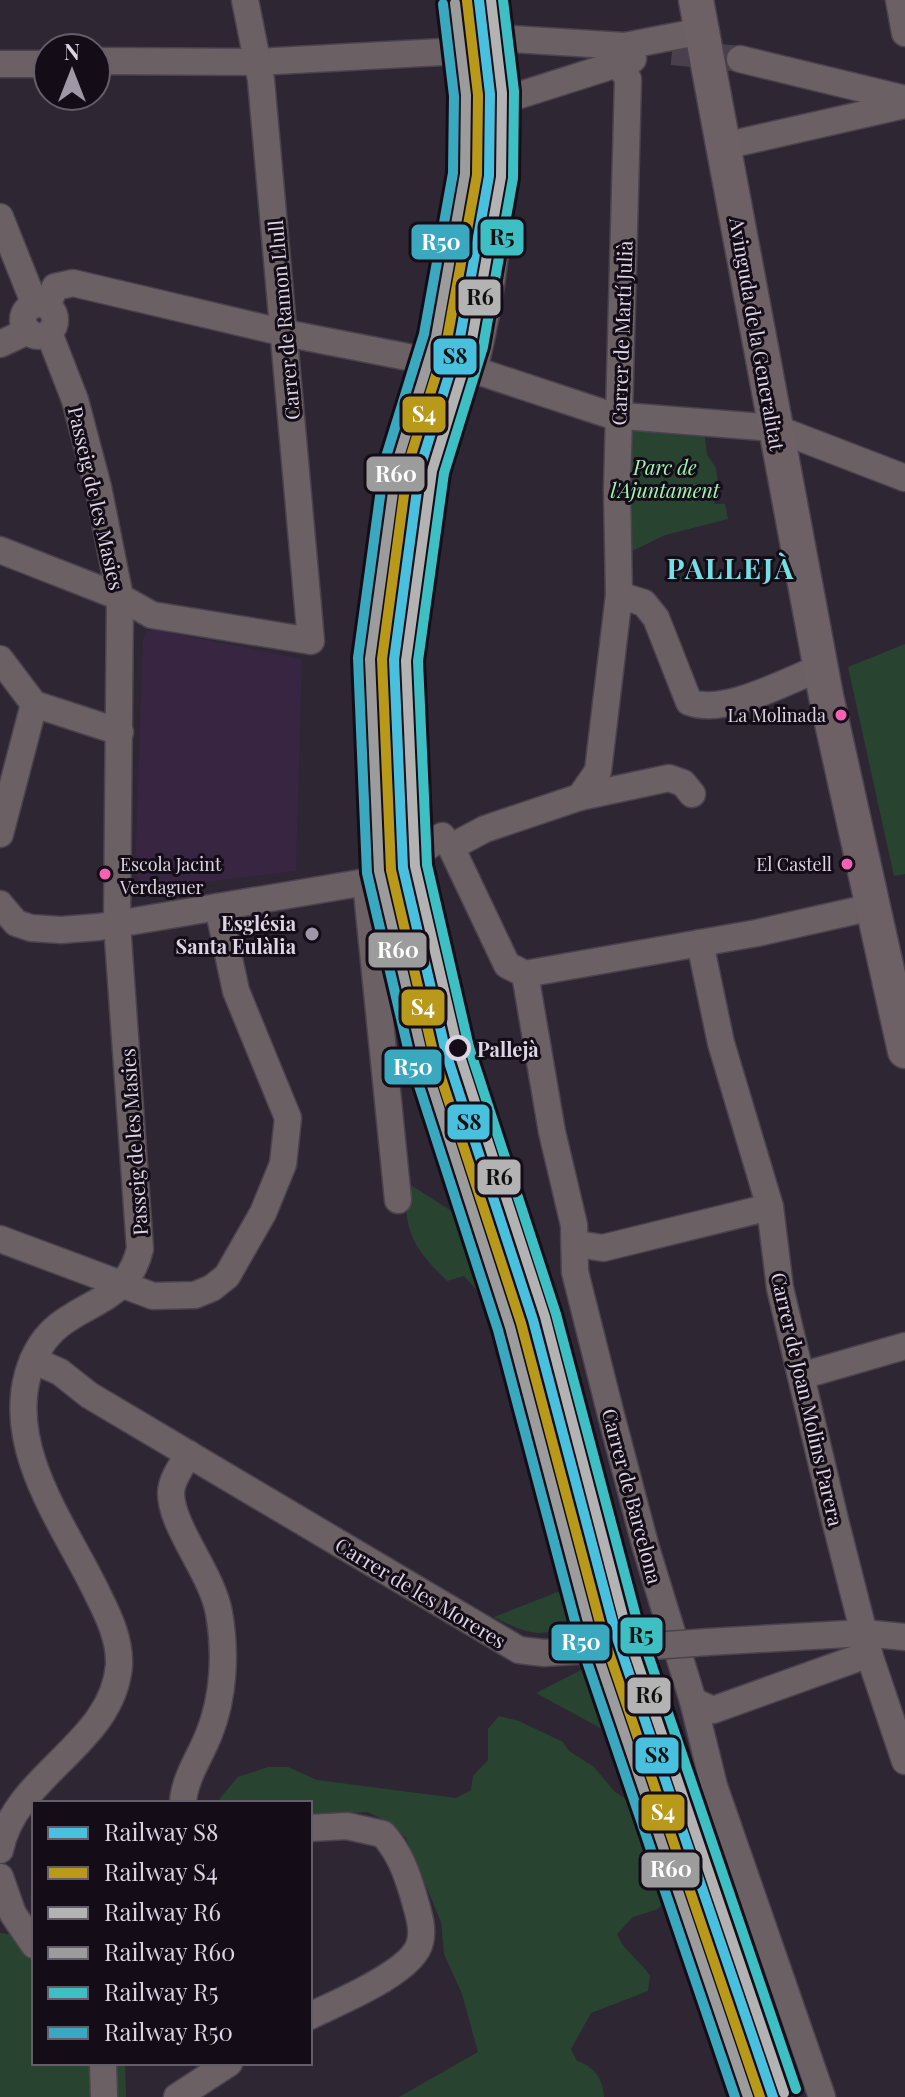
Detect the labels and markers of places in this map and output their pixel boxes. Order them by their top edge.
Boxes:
place label: La Molinada [728,703,826,727]
marker: La Molinada [833,707,849,723]
place label: Escola Jacint Verdaguer [119,852,222,899]
place label: El Castell [756,852,832,876]
marker: El Castell [839,856,855,872]
marker: Escola Jacint Verdaguer [97,866,113,882]
place label: Església Santa Eulàlia [175,909,297,959]
marker: Església Santa Eulàlia [303,925,321,943]
place label: Pallejà [477,1035,539,1062]
marker: Pallejà [446,1036,470,1060]

